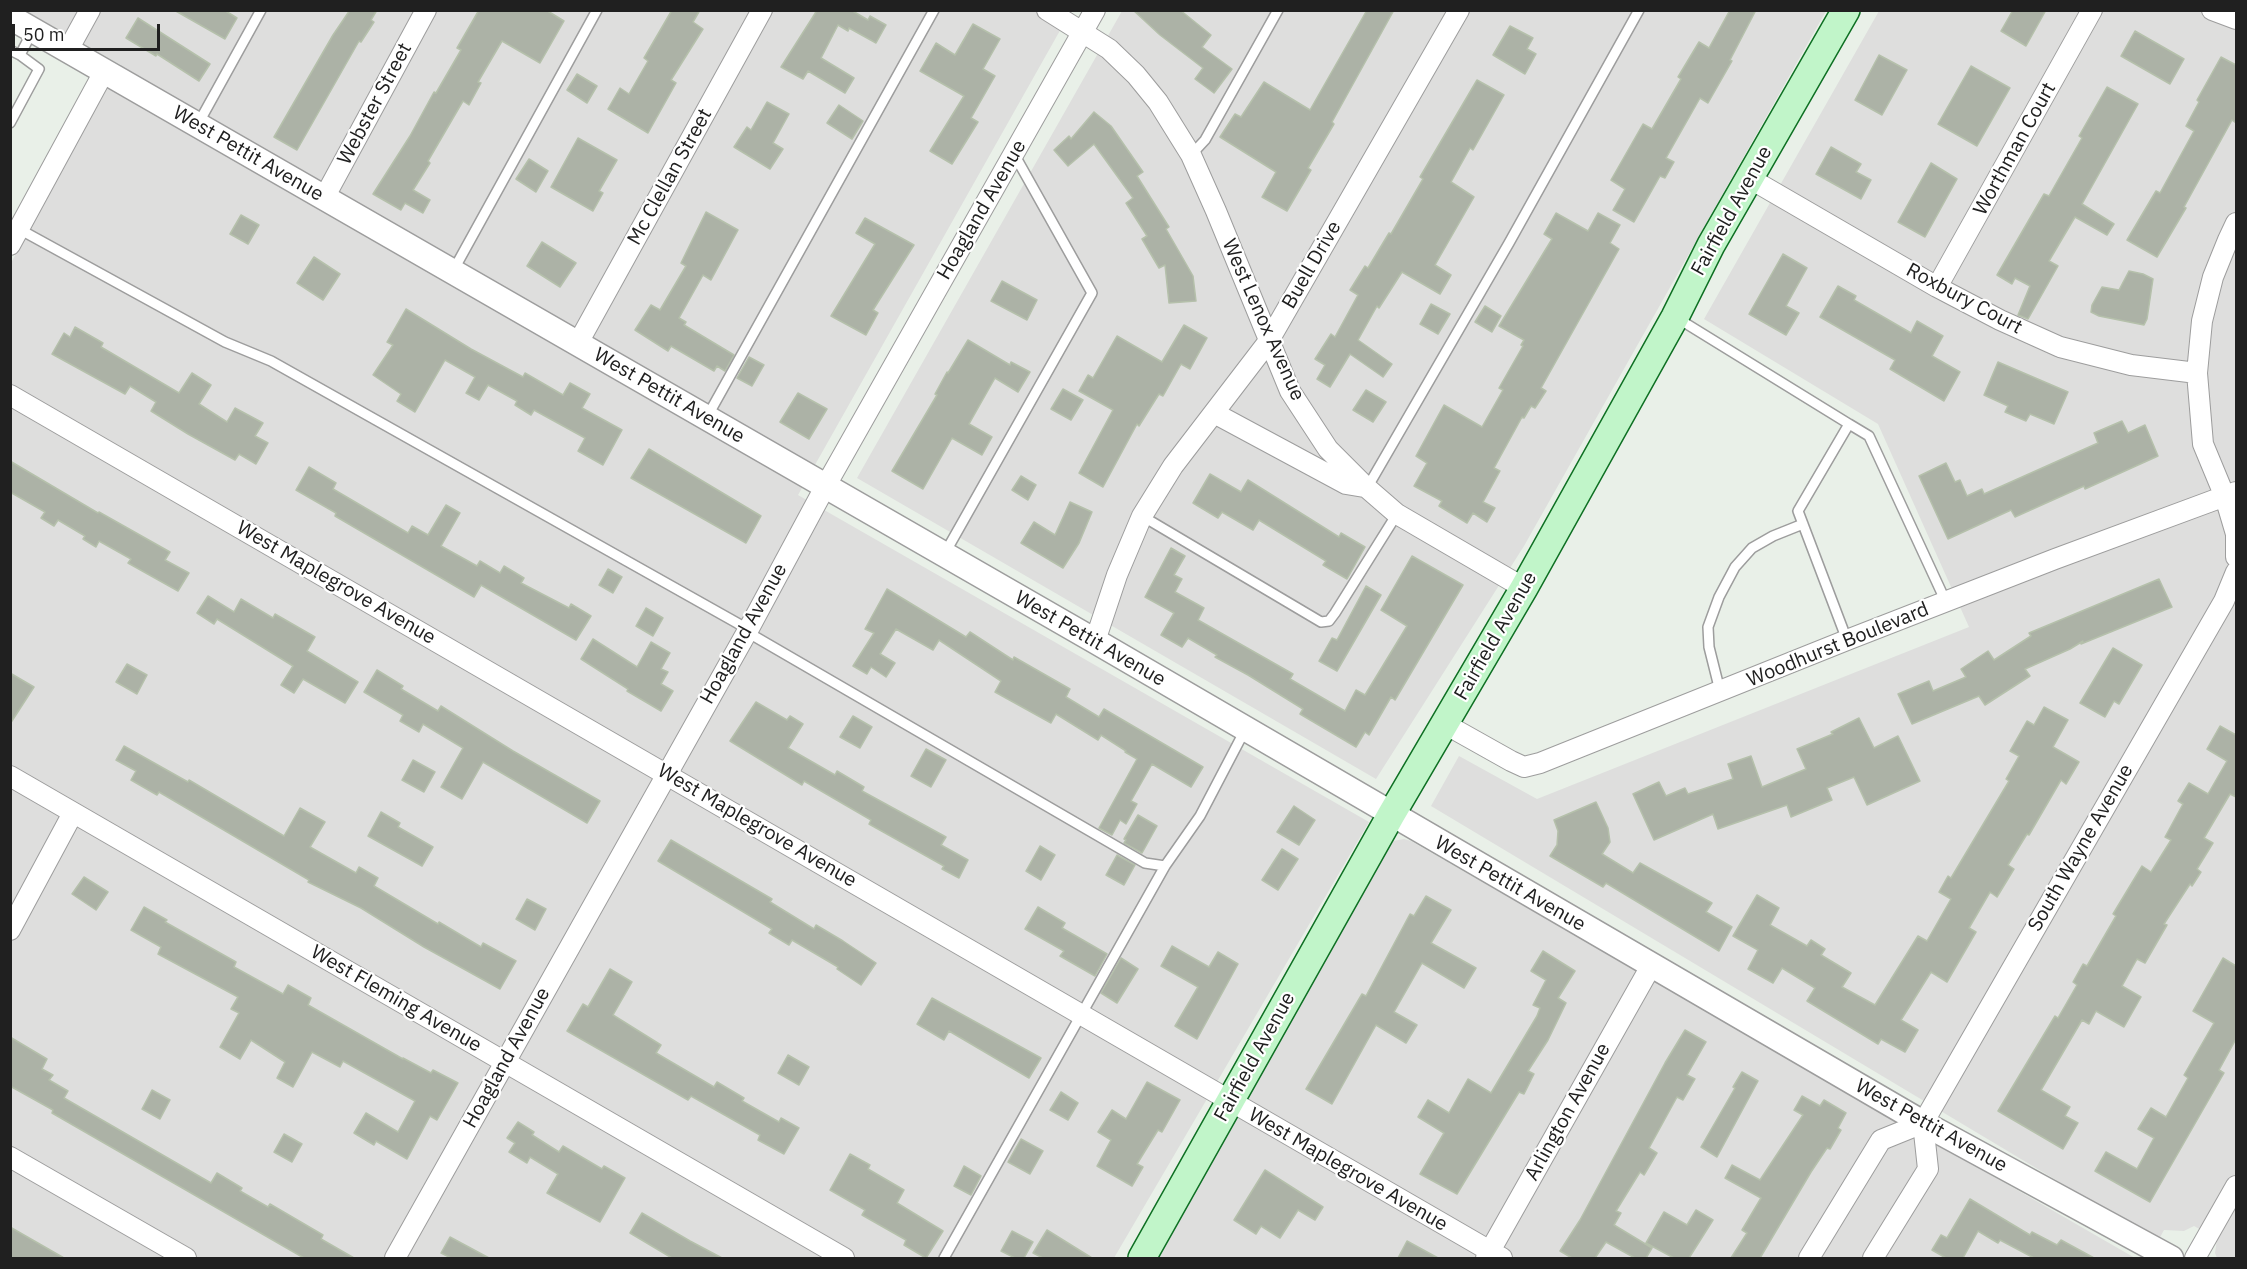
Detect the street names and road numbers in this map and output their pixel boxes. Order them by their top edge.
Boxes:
street label: Webster Street [333,39,417,169]
street label: Worthman Court [1969,78,2061,220]
street label: West Pettit Avenue [168,101,328,207]
street label: Mc Clellan Street [623,105,717,249]
street label: Hoagland Avenue [932,136,1032,284]
street label: Fairfield Avenue [1687,142,1777,280]
street label: Buell Drive [1277,217,1347,313]
street label: West Lenox Avenue [1217,235,1309,405]
street label: Roxbury Court [1902,258,2026,340]
street label: West Pettit Avenue [589,343,749,449]
street label: West Maplegrove Avenue [232,516,440,650]
street label: Hoagland Avenue [695,559,793,709]
street label: Fairfield Avenue [1450,567,1542,705]
street label: West Pettit Avenue [1010,586,1170,692]
street label: Woodhurst Boulevard [1744,598,1932,692]
street label: West Maplegrove Avenue [653,759,861,893]
street label: South Wayne Avenue [2023,760,2139,936]
street label: West Pettit Avenue [1430,831,1590,937]
street label: West Fleming Avenue [306,940,486,1058]
street label: Hoagland Avenue [458,983,556,1133]
street label: Fairfield Avenue [1210,988,1300,1126]
street label: Arlington Avenue [1520,1039,1616,1185]
street label: West Pettit Avenue [1851,1074,2011,1178]
street label: West Maplegrove Avenue [1244,1103,1452,1237]

